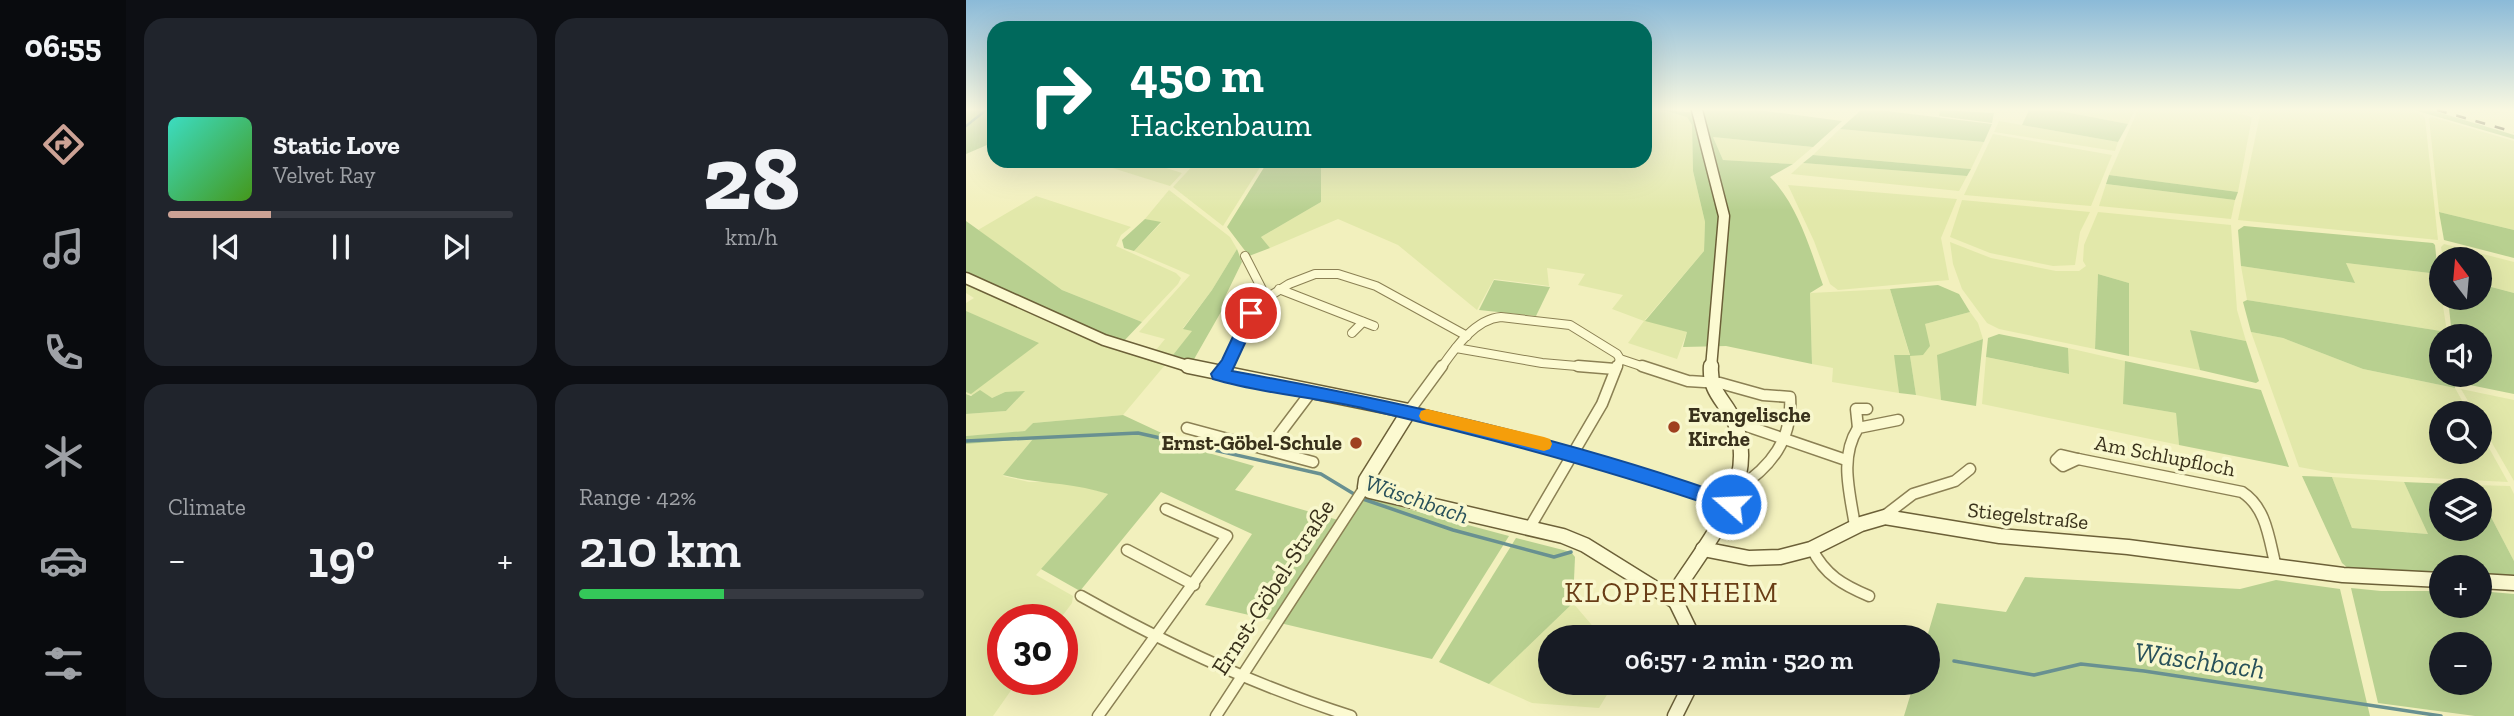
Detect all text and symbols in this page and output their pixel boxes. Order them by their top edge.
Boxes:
text: 06:55 [25,27,101,65]
text: 450 m [1130,46,1264,105]
icon: right [1015,49,1106,140]
text: Hackenbaum [1130,106,1312,144]
icon: directions [39,120,88,169]
text: 28 [703,123,800,232]
text: Static Love [273,129,400,161]
text: Velvet Ray [273,161,375,189]
text: km/h [725,223,778,251]
icon: music [39,224,88,273]
icon: previous [207,228,245,266]
icon: pause [322,228,360,266]
icon: next [437,228,475,266]
north arrow [2429,247,2492,310]
map controls [2429,247,2492,695]
pin [1221,283,1281,343]
icon: arrive [1232,294,1270,332]
button: sound [2429,324,2492,387]
icon: phone [39,328,88,377]
button: search [2429,401,2492,464]
place label: Evangelische Kirche [1688,402,1811,451]
marker: Evangelische Kirche [1666,419,1682,435]
place label: Ernst-Göbel-Schule [1161,430,1342,455]
street label: Am Schlupfloch [2093,430,2238,481]
icon: climate [39,432,88,481]
marker: Ernst-Göbel-Schule [1348,435,1364,451]
position arrow [1694,467,1768,541]
water label: Wäschbach [1361,468,1473,530]
button: layers [2429,478,2492,541]
text: Range · 42% [579,483,696,511]
text: Climate [168,493,246,521]
street label: Ernst-Göbel-Straße [1205,494,1340,680]
street label: Stiegelstraße [1966,497,2090,534]
text: 210 km [579,518,741,580]
text: 19° [308,528,375,590]
icon: car [39,536,88,585]
text: − [168,537,186,583]
text: + [497,537,513,583]
button: + [2429,555,2492,618]
district label: KLOPPENHEIM [1564,576,1780,609]
speed limit sign: 30 [987,604,1078,695]
button: − [2429,632,2492,695]
water label: Wäschbach [2133,635,2267,686]
icon: filters [39,639,88,688]
text: 06:57 · 2 min · 520 m [1625,644,1853,676]

